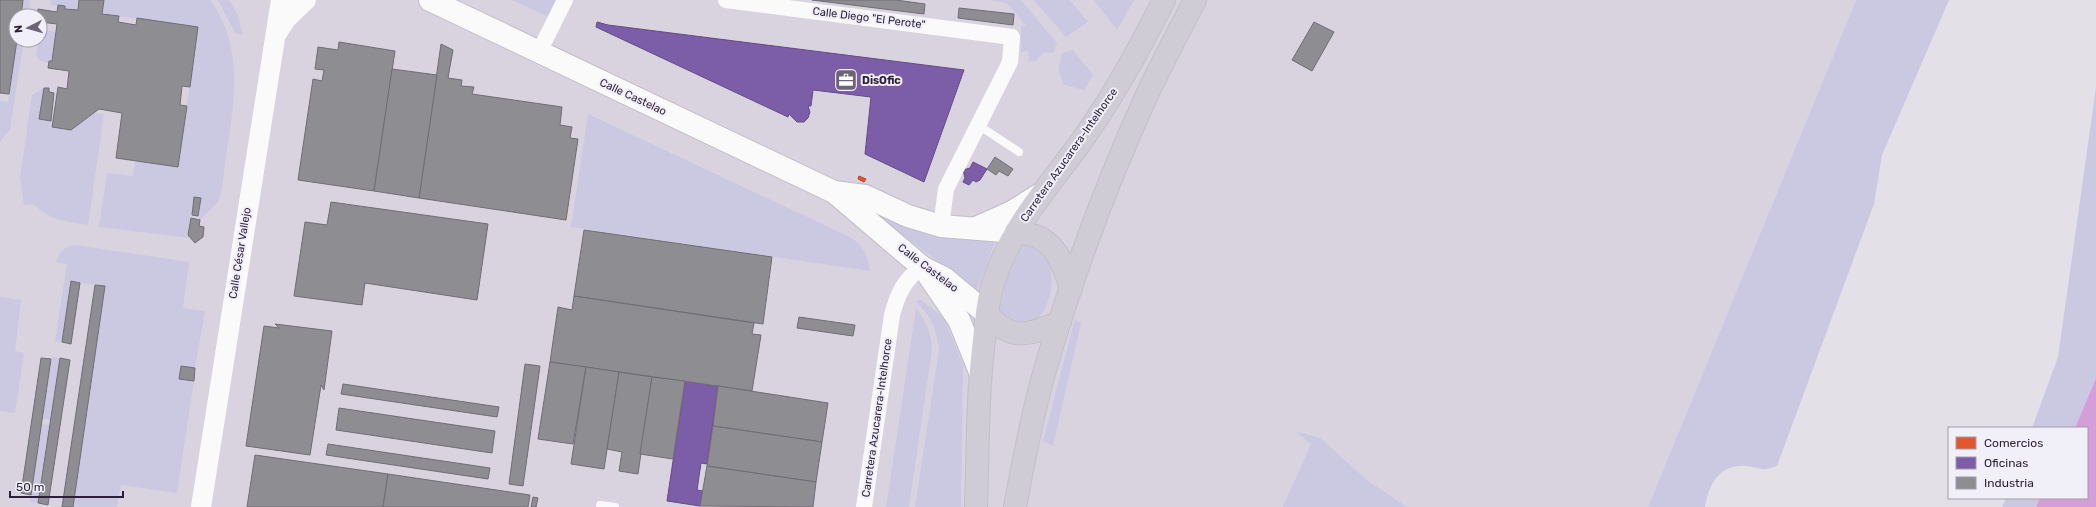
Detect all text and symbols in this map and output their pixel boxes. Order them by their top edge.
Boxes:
street label: Calle Diego "El Perote" [812,5,926,31]
north arrow [8,8,48,48]
text: N [12,24,25,34]
office icon: DisOfic [833,67,859,93]
place label: DisOfic [862,74,901,87]
street label: Calle Castelao [598,76,668,118]
street label: Carretera Azucarera-Intelhorce [1018,86,1120,224]
street label: Calle César Vallejo [226,206,254,300]
street label: Calle Castelao [895,241,961,295]
street label: Carretera Azucarera-Intelhorce [859,338,895,498]
legend [1948,427,2088,499]
text: Comercios [1984,436,2043,450]
text: Oficinas [1984,456,2028,470]
scale bar [10,473,123,499]
text: Industria [1984,476,2034,490]
text: 50 m [16,480,44,494]

